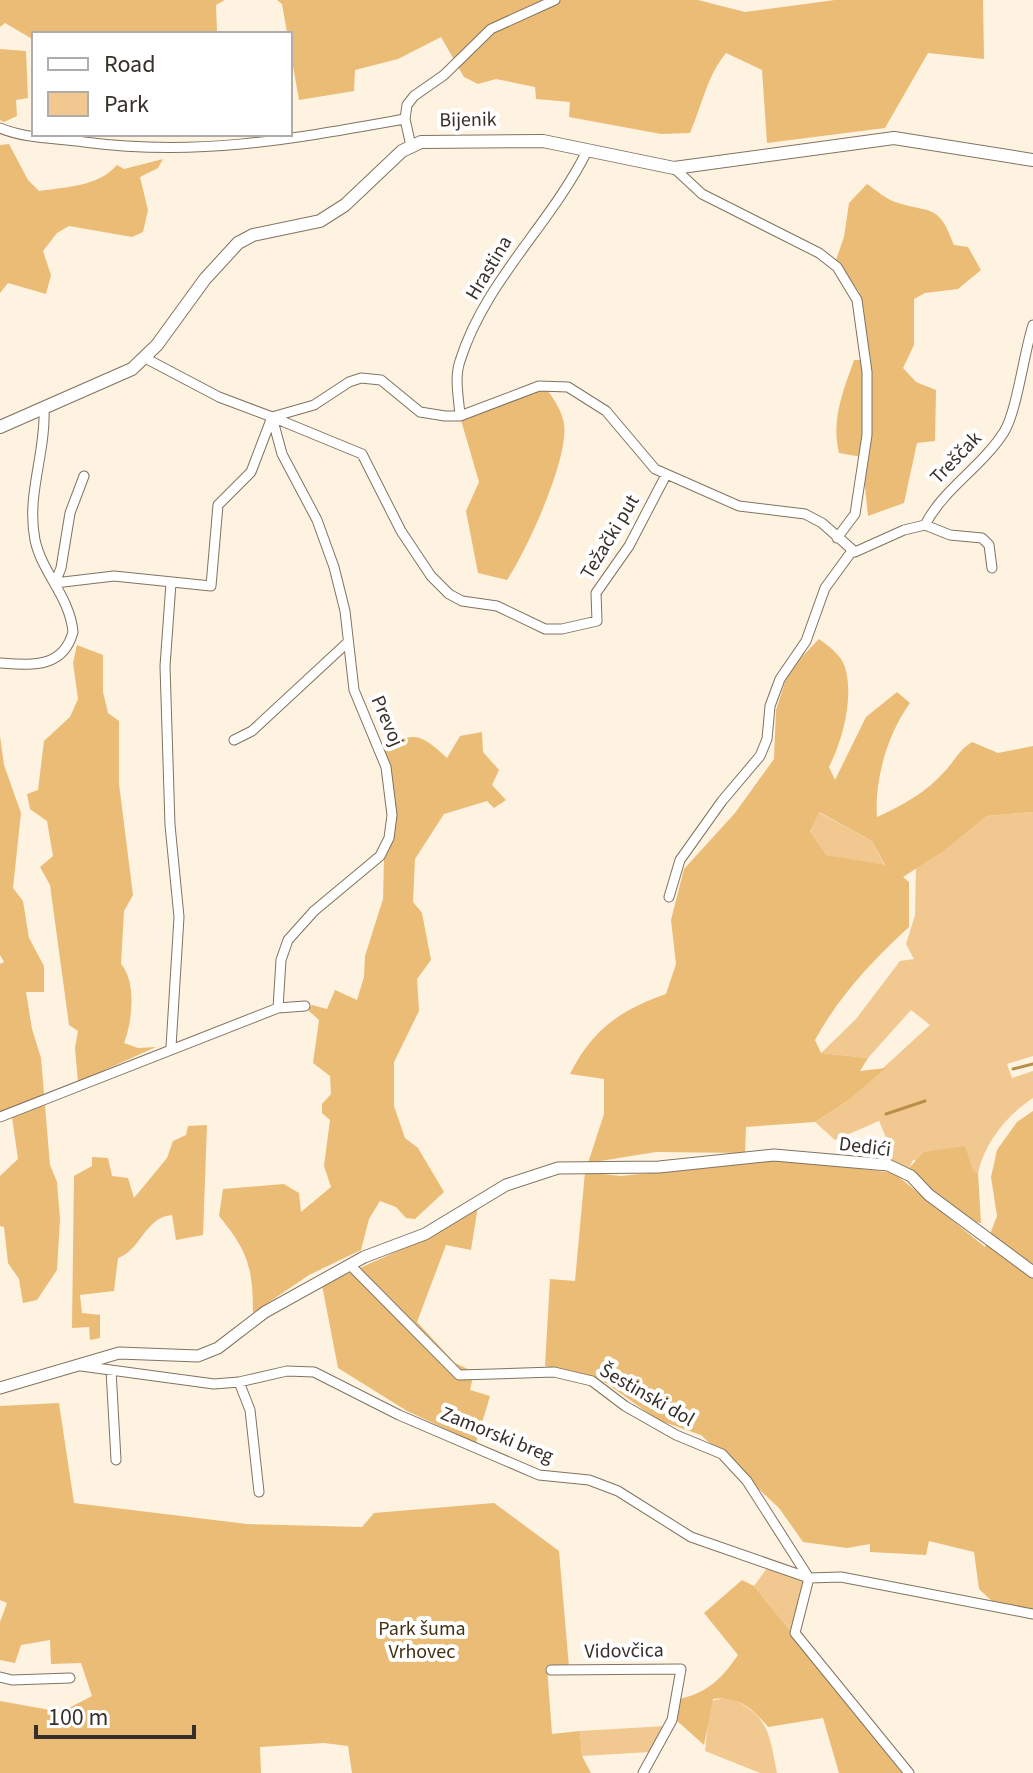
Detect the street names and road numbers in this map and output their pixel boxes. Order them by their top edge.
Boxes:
street label: Bijenik [439,106,497,134]
street label: Hrastina [459,231,519,305]
street label: Treščak [924,425,988,491]
street label: Težački put [574,489,646,585]
street label: Prevoj [364,691,410,751]
street label: Dedići [837,1130,893,1164]
street label: Šestinski dol [594,1357,700,1433]
street label: Zamorski breg [436,1400,558,1470]
street label: Vidovčica [584,1636,664,1666]

